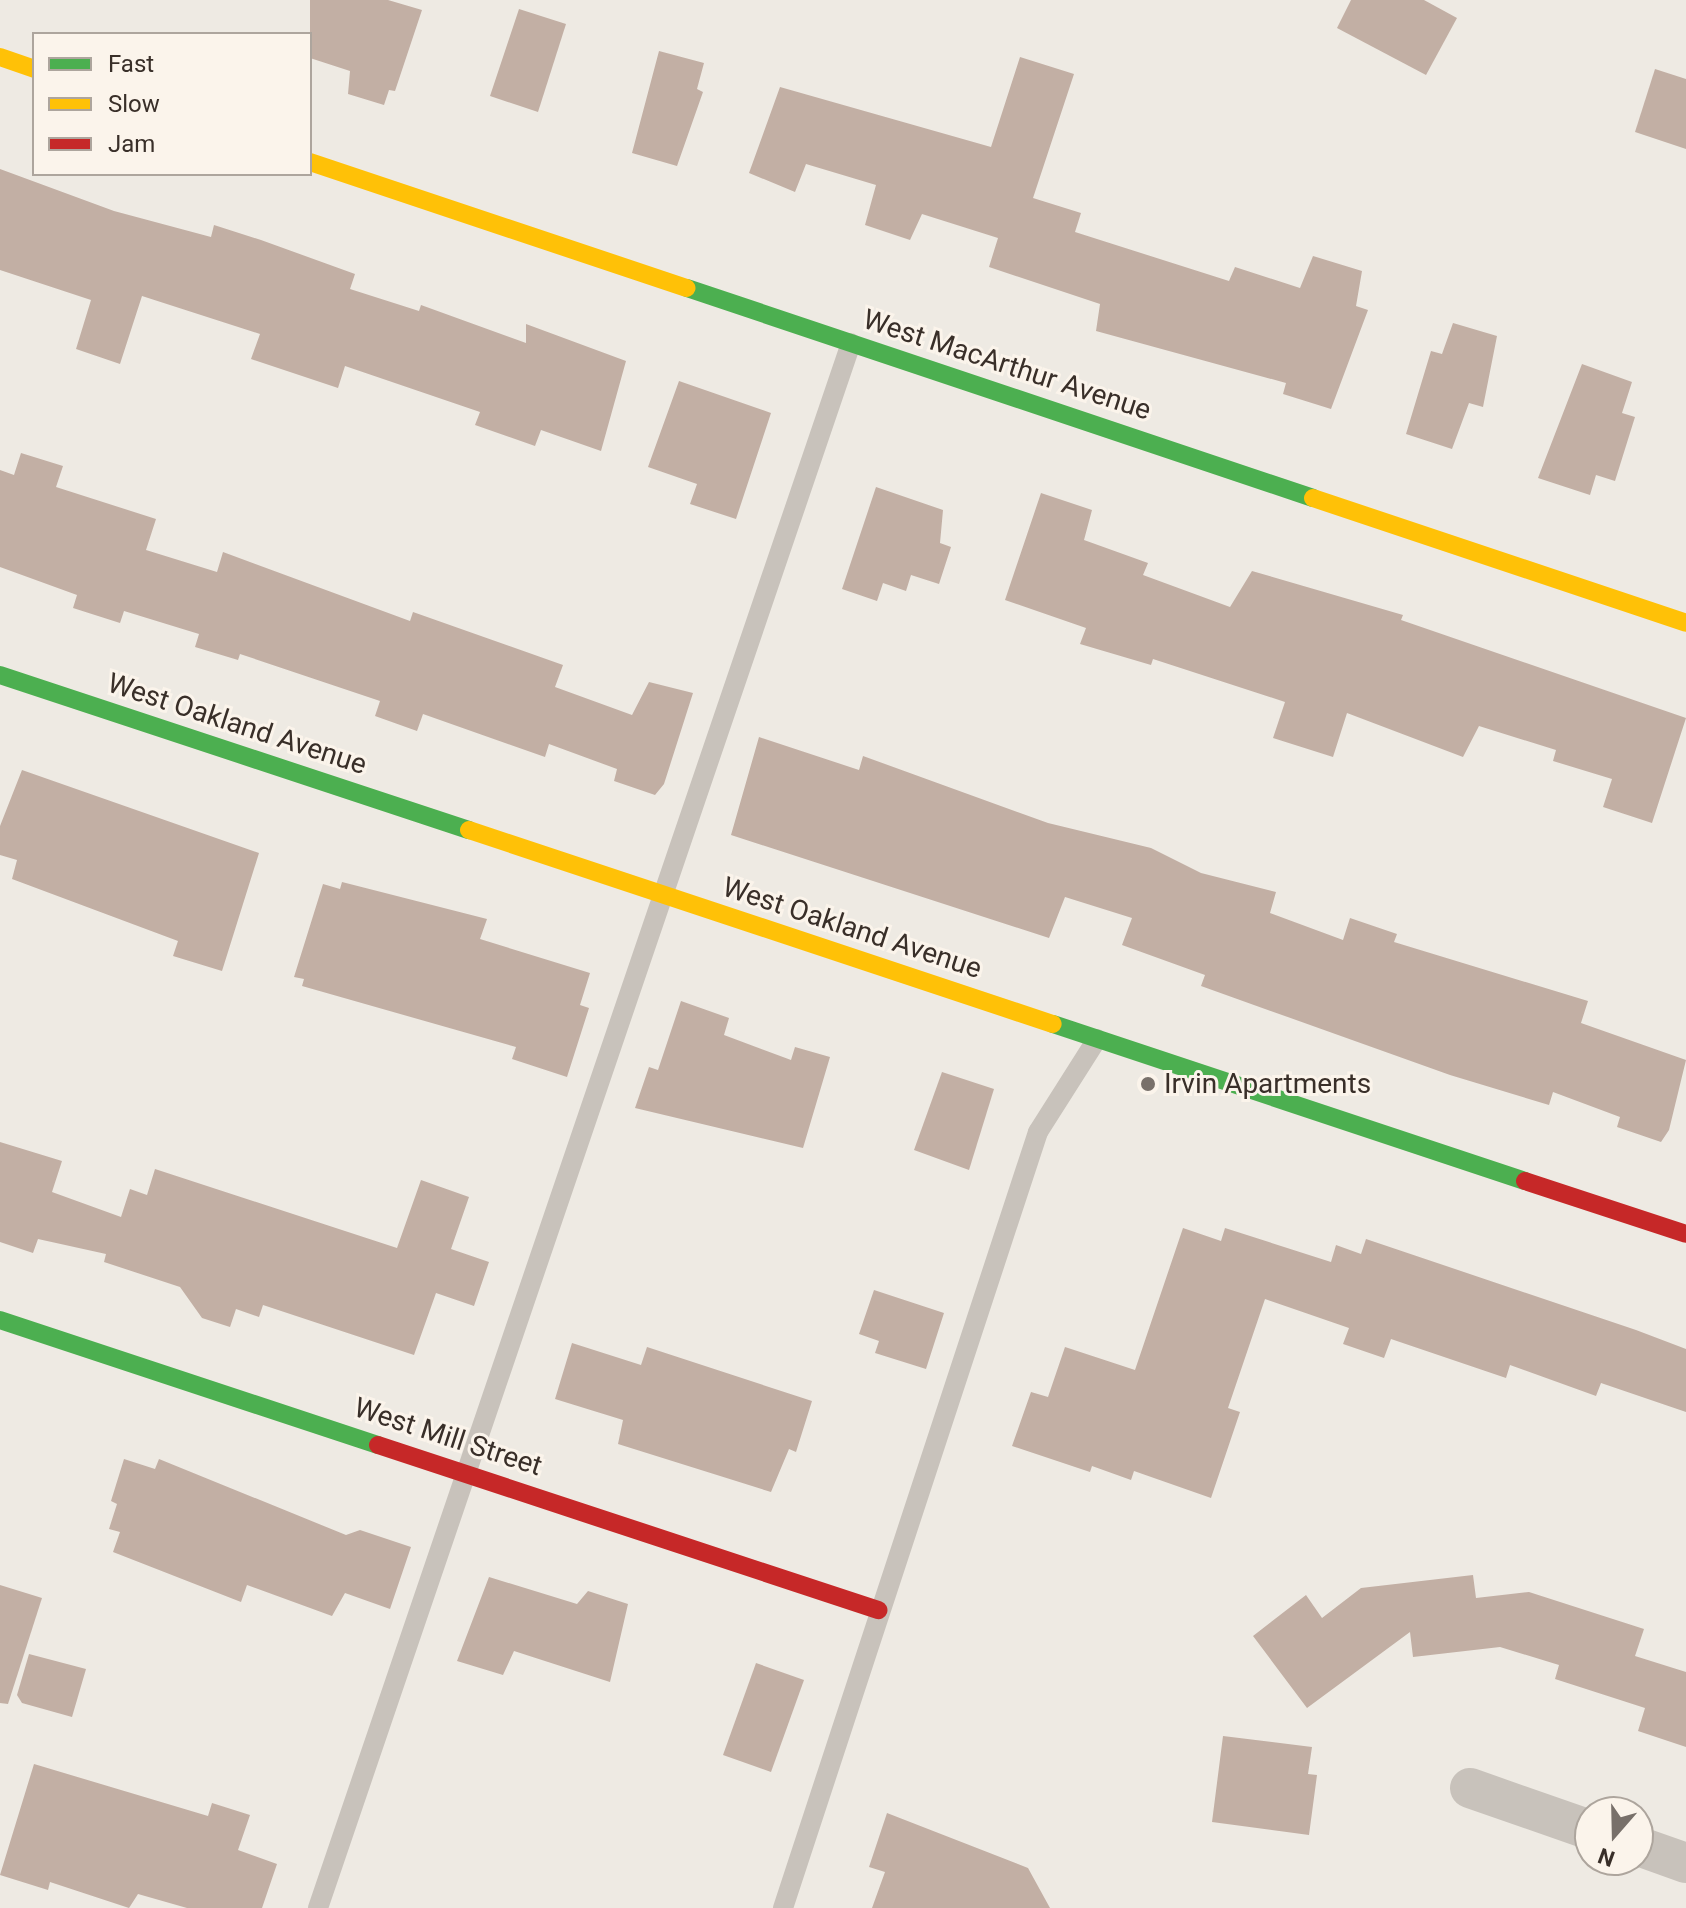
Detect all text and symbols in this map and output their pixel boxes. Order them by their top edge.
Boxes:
legend [32,32,312,176]
text: Fast [108,50,154,78]
text: Slow [108,90,160,118]
text: Jam [108,130,155,158]
street label: West MacArthur Avenue [859,303,1155,427]
street label: West Oakland Avenue [103,666,371,782]
street label: West Oakland Avenue [718,870,986,986]
place label: Irvin Apartments [1164,1067,1371,1101]
marker: Irvin Apartments [1139,1075,1157,1093]
street label: West Mill Street [350,1391,546,1483]
north arrow [1574,1796,1654,1876]
text: N [1595,1843,1618,1872]

